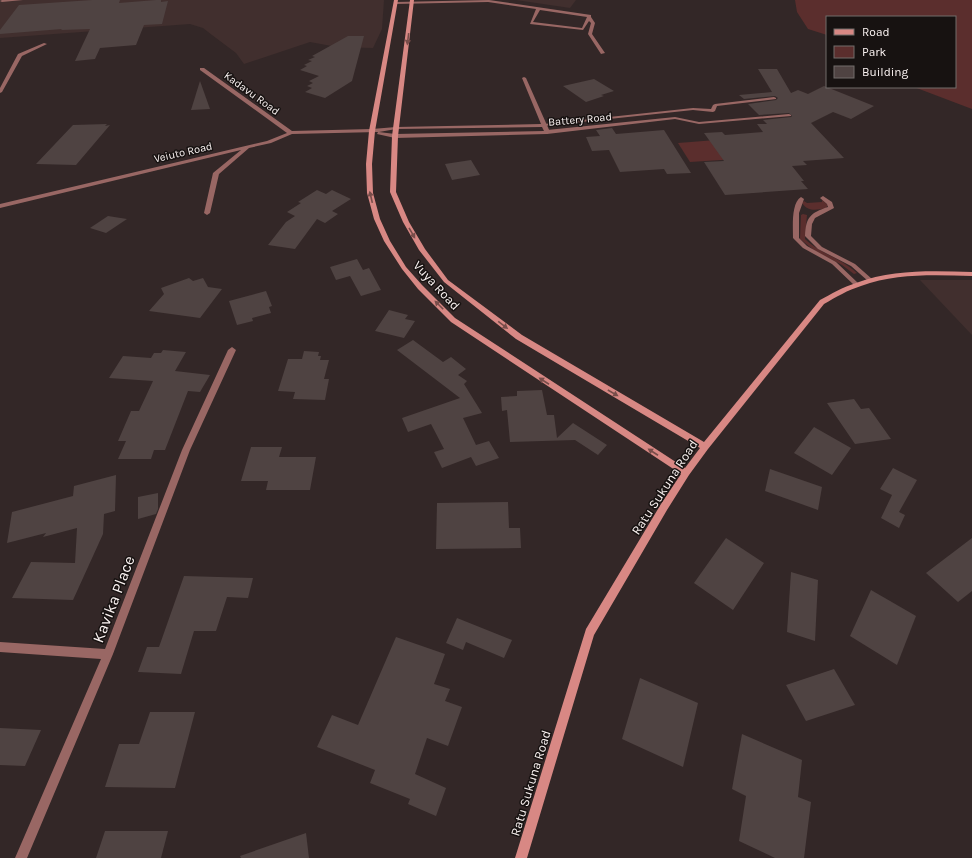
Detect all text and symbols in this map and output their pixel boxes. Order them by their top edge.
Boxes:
legend [826,16,956,88]
text: Road [862,25,890,39]
one-way arrow [405,33,411,45]
text: Park [862,45,887,59]
text: Building [862,65,909,79]
street label: Kadavu Road [221,69,282,118]
street label: Battery Road [548,110,612,129]
street label: Veiuto Road [153,139,214,166]
one-way arrow [368,191,374,203]
one-way arrow [409,227,416,239]
street label: Vuya Road [410,258,463,313]
one-way arrow [434,301,443,310]
one-way arrow [497,320,508,329]
one-way arrow [539,377,549,385]
one-way arrow [607,390,619,397]
street label: Ratu Sukuna Road [628,437,701,537]
one-way arrow [648,448,658,456]
street label: Kavika Place [88,553,139,645]
street label: Ratu Sukuna Road [507,728,554,838]

